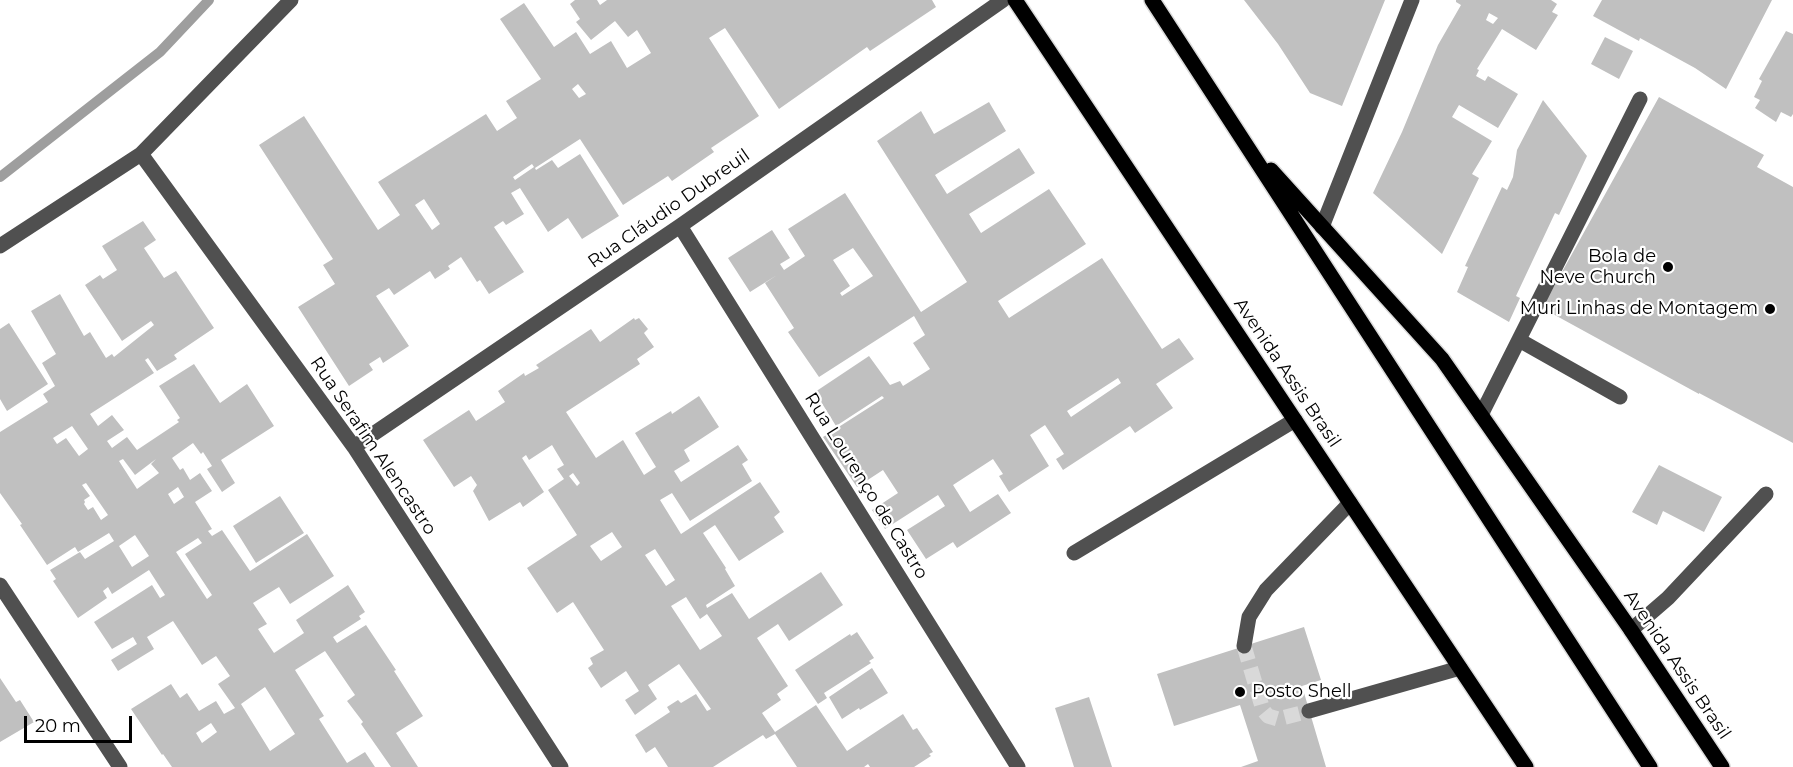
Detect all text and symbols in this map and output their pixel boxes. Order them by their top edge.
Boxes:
street label: Rua Cláudio Dubreuil [584,145,754,273]
place label: Bola de Neve Church [1539,246,1656,288]
marker: Bola de Neve Church [1661,260,1675,274]
street label: Avenida Assis Brasil [1229,294,1345,452]
place label: Muri Linhas de Montagem [1520,298,1758,320]
marker: Muri Linhas de Montagem [1763,302,1777,316]
street label: Rua Serafim Alencastro [305,353,441,539]
street label: Rua Lourenço de Castro [800,389,932,583]
street label: Avenida Assis Brasil [1619,586,1735,744]
place label: Posto Shell [1252,681,1352,703]
marker: Posto Shell [1233,685,1247,699]
scale bar [27,704,135,742]
text: 20 m [35,715,81,737]

